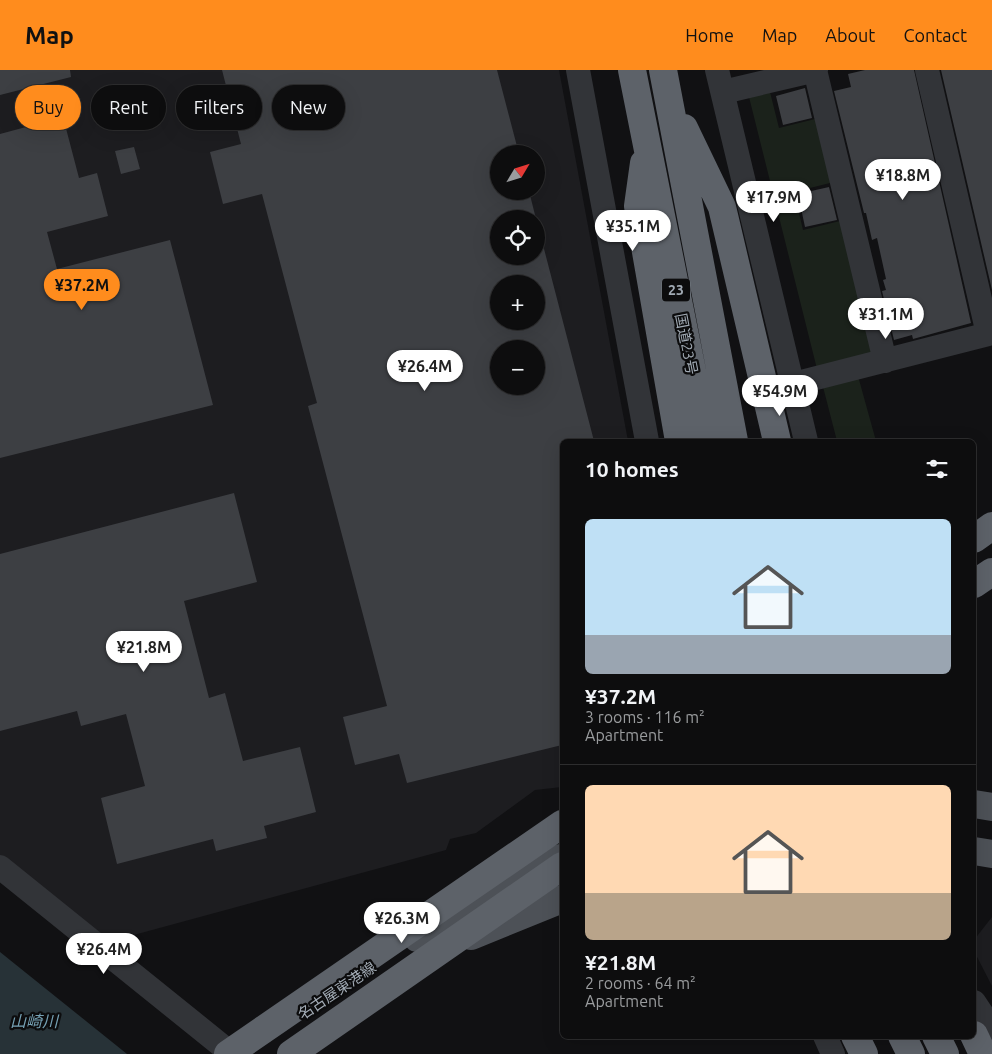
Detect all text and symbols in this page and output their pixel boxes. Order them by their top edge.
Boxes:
text: Map [25,22,74,49]
text: Home [685,25,734,45]
text: Map [762,25,797,45]
text: About [825,25,875,45]
text: Contact [903,25,967,45]
chip: Buy [15,85,81,130]
chip: Rent [91,85,166,130]
chip: Filters [176,85,262,130]
chip: New [272,85,345,130]
north arrow [490,145,545,200]
map controls [490,145,545,395]
pin: ¥18.8M [862,158,944,201]
text: ¥18.8M [876,166,930,184]
pin: ¥17.9M [733,180,815,223]
text: ¥17.9M [747,188,801,206]
button: locate [490,210,545,265]
pin: ¥35.1M [592,210,674,252]
text: ¥35.1M [606,217,660,235]
pin: ¥37.2M [41,268,123,311]
button: + [490,275,545,330]
text: ¥37.2M [55,276,109,294]
road number: 23 [662,278,690,302]
pin: ¥31.1M [845,298,927,340]
text: ¥31.1M [859,305,913,323]
street label: 国道23号 [672,312,701,376]
button: − [490,340,545,395]
pin: ¥26.4M [384,350,466,392]
text: ¥26.4M [398,357,452,375]
pin: ¥54.9M [739,374,821,417]
text: ¥54.9M [753,382,807,400]
icon: filters [923,455,951,483]
text: 10 homes [585,457,679,481]
icon: home [723,552,813,642]
pin: ¥21.8M [103,630,185,673]
text: ¥21.8M [117,638,171,656]
text: ¥37.2M [585,684,656,708]
text: 3 rooms · 116 m² [585,708,705,726]
text: Apartment [585,726,663,744]
icon: home [723,817,813,907]
pin: ¥26.3M [361,902,443,944]
text: ¥26.3M [375,909,429,927]
pin: ¥26.4M [63,932,145,975]
text: ¥26.4M [77,940,131,958]
text: ¥21.8M [585,950,656,974]
street label: 名古屋東港線 [295,958,379,1023]
text: 2 rooms · 64 m² [585,974,696,992]
text: Apartment [585,992,663,1010]
water label: 山崎川 [10,1012,60,1030]

